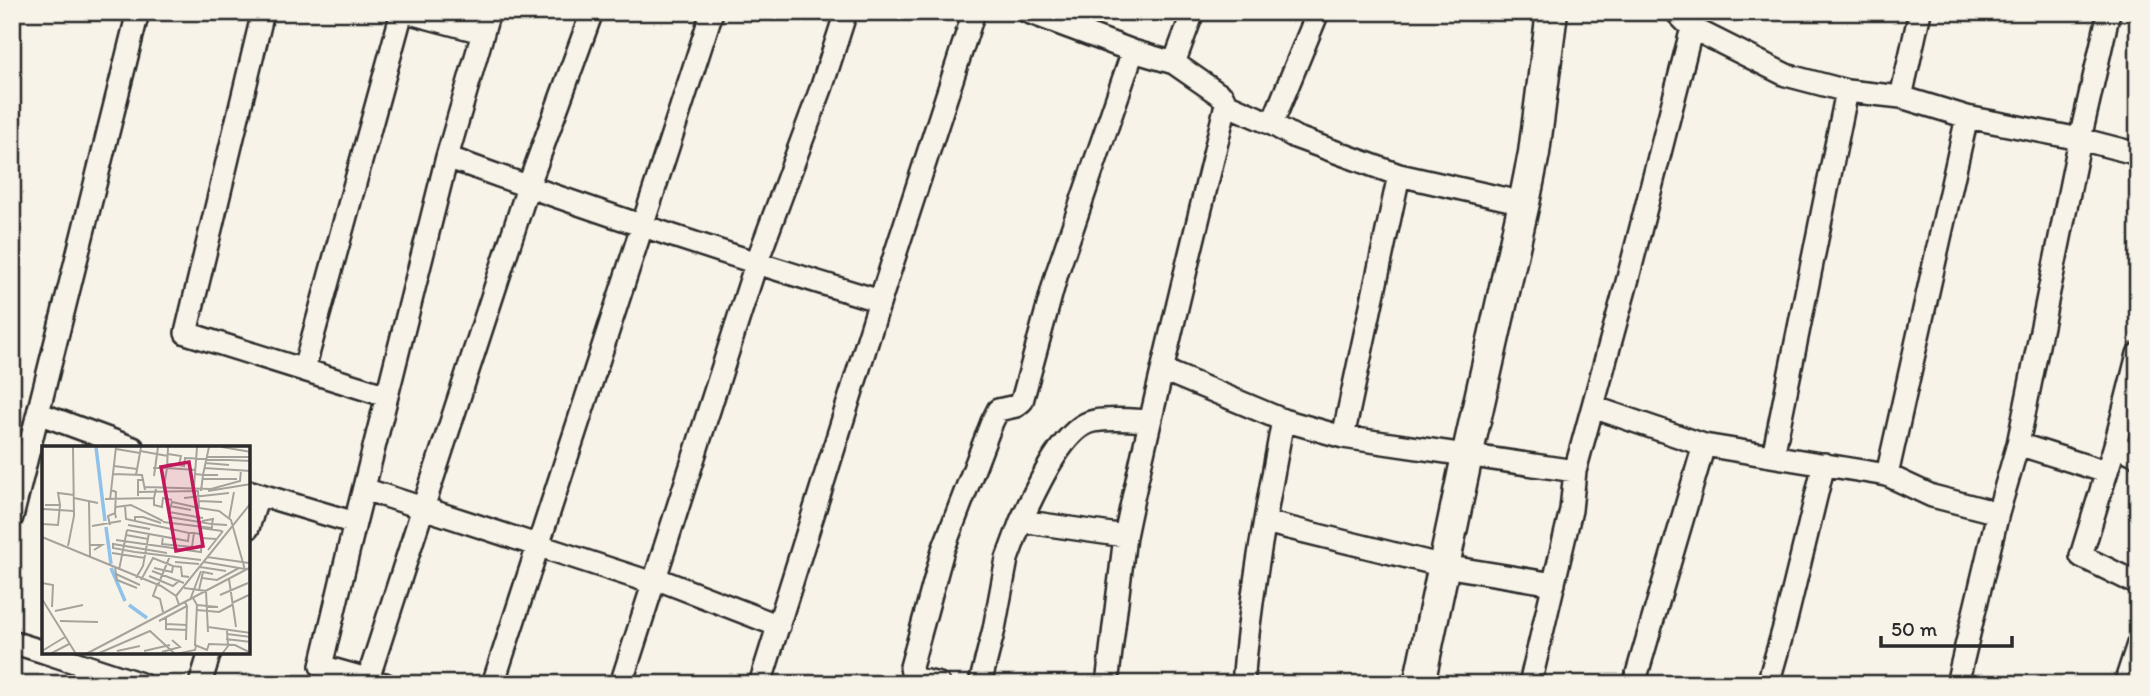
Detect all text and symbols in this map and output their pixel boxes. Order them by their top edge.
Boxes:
inset map [42,446,250,654]
scale bar [1881,605,2012,649]
text: 50 m [1891,616,1938,641]

